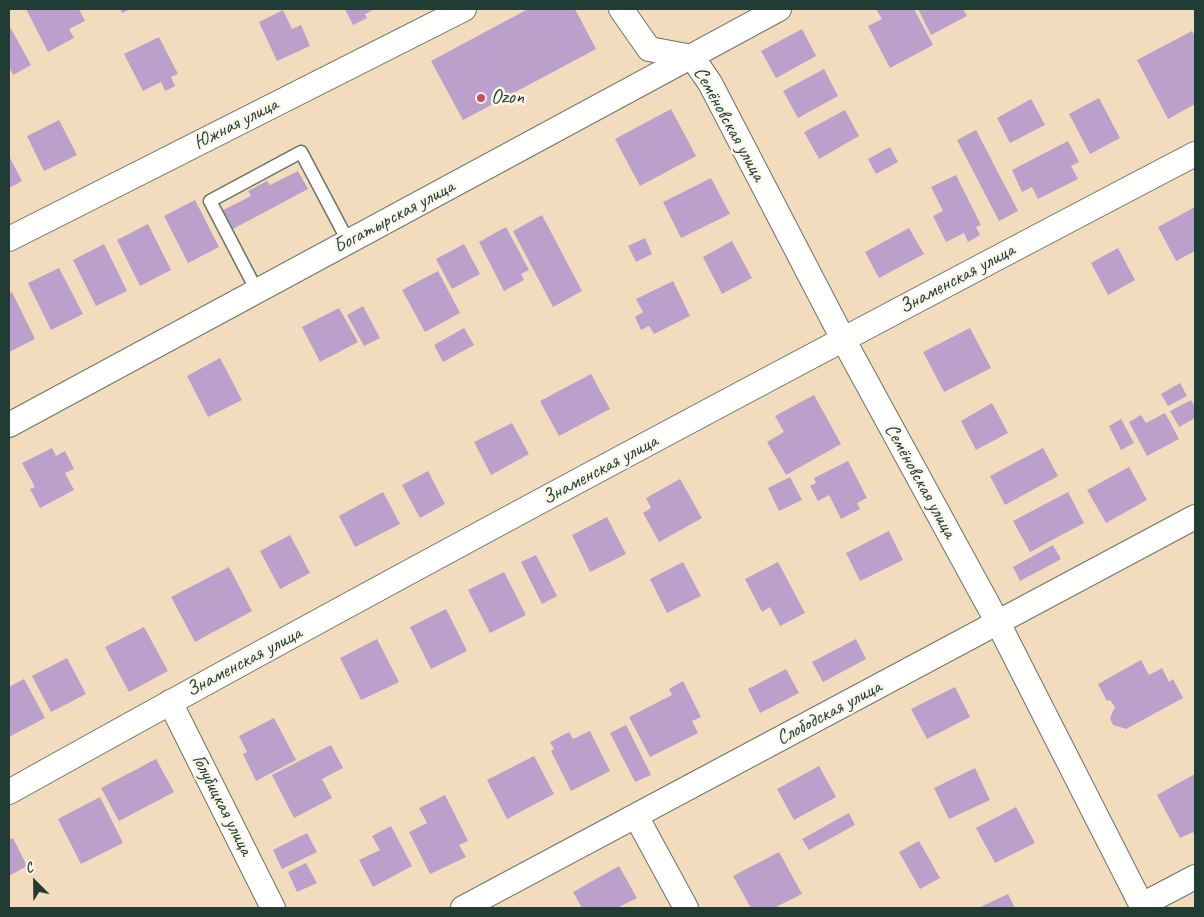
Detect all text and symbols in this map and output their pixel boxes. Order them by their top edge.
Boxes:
street label: Семёновская улица [688,63,770,185]
place label: Ozon [491,86,524,110]
marker: Ozon [475,92,487,104]
street label: Южная улица [190,93,282,155]
street label: Богатырская улица [329,175,459,259]
street label: Знаменская улица [895,238,1019,320]
street label: Семёновская улица [879,420,961,542]
street label: Знаменская улица [538,429,662,511]
street label: Знаменская улица [182,621,306,703]
street label: Слободская улица [772,675,886,751]
street label: Голубицкая улица [186,750,258,860]
north arrow [10,857,60,907]
text: С [22,859,35,877]

